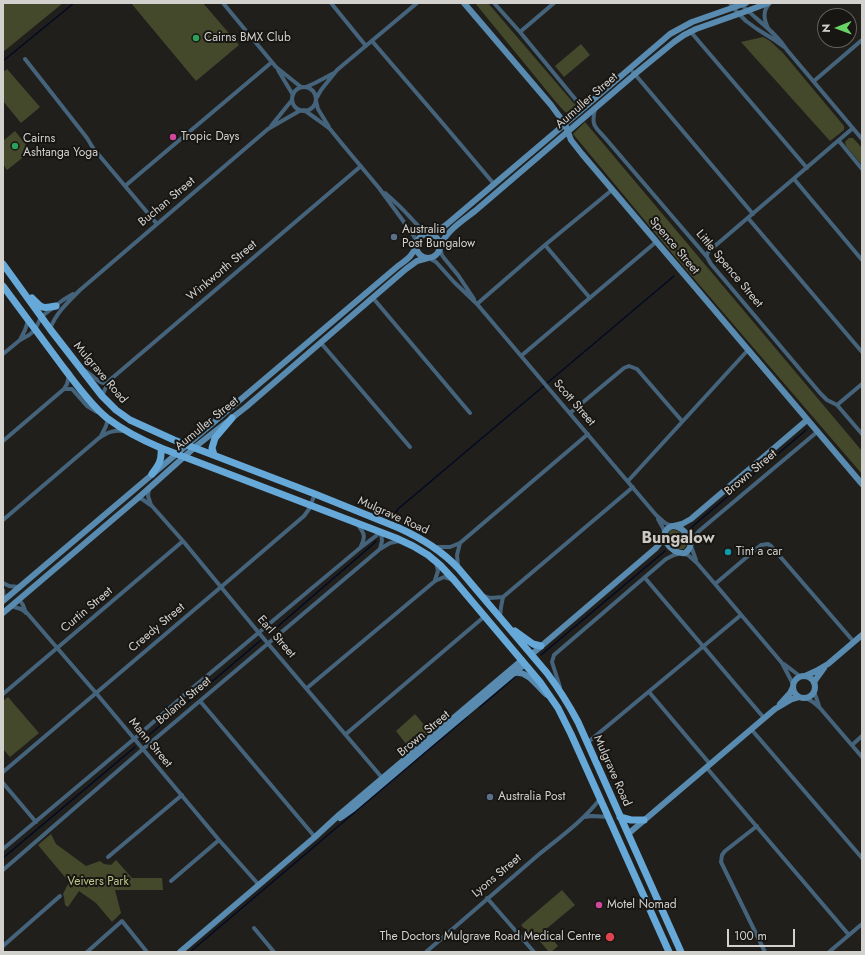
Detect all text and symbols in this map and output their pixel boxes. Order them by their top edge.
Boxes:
north arrow [817,8,857,48]
text: N [818,24,834,33]
place label: Cairns BMX Club [204,31,291,45]
marker: Cairns BMX Club [191,33,201,43]
street label: Aumuller Street [553,70,621,132]
place label: Tropic Days [181,130,239,144]
place label: Cairns Ashtanga Yoga [23,132,98,160]
marker: Tropic Days [168,132,178,142]
marker: Cairns Ashtanga Yoga [10,141,20,151]
street label: Buchan Street [136,174,198,230]
street label: Spence Street [646,215,702,277]
place label: Australia Post Bungalow [402,223,475,251]
street label: Little Spence Street [692,227,766,311]
marker: Australia Post Bungalow [389,232,399,242]
street label: Winkworth Street [184,238,260,304]
street label: Mulgrave Road [70,339,130,407]
street label: Scott Street [550,377,598,429]
street label: Aumuller Street [172,394,242,454]
street label: Brown Street [722,447,780,499]
street label: Mulgrave Road [355,494,431,538]
district label: Bungalow [641,529,715,549]
place label: Tint a car [736,545,782,559]
marker: Tint a car [723,547,733,557]
street label: Curtin Street [58,584,116,636]
street label: Creedy Street [126,600,188,656]
street label: Earl Street [254,613,298,661]
street label: Boland Street [154,674,214,728]
street label: Brown Street [395,708,453,760]
street label: Mann Street [125,715,175,771]
street label: Mulgrave Road [590,733,634,809]
place label: Australia Post [498,790,565,804]
marker: Australia Post [485,792,495,802]
street label: Lyons Street [469,851,525,901]
park label: Veivers Park [67,875,129,889]
place label: Motel Nomad [607,898,677,912]
marker: Motel Nomad [594,900,604,910]
scale bar [729,921,797,947]
text: 100 m [734,927,767,945]
place label: The Doctors Mulgrave Road Medical Centre [380,930,601,944]
marker: The Doctors Mulgrave Road Medical Centre [604,931,616,943]

